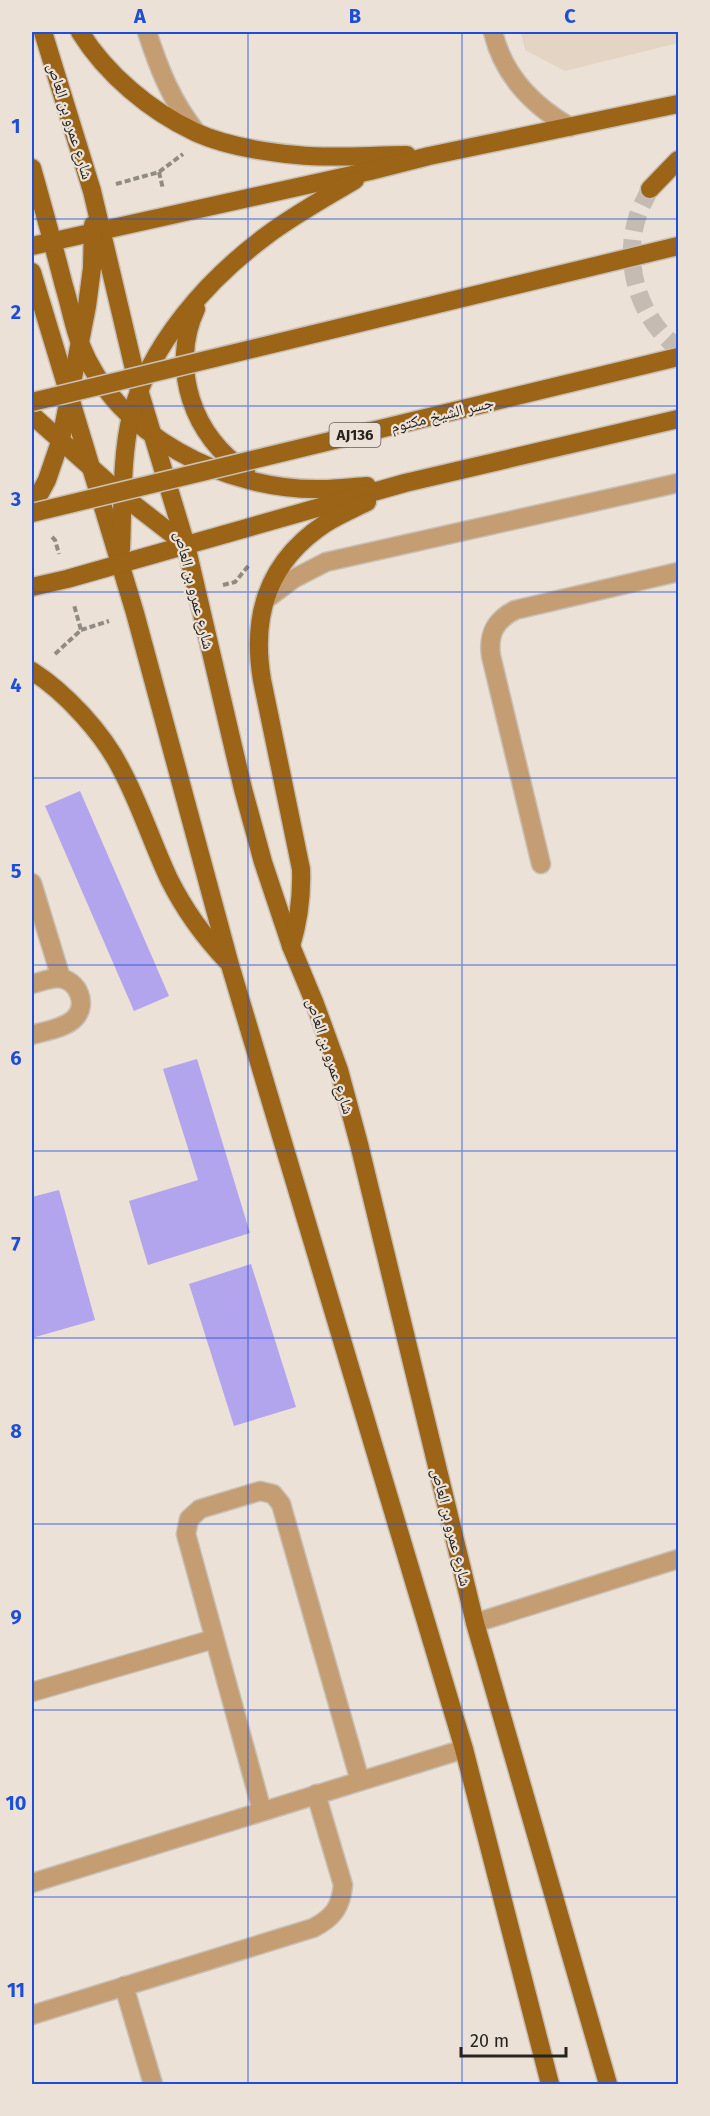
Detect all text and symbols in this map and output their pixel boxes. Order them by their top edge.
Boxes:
text: A [133,4,147,28]
text: B [349,4,361,28]
text: C [564,4,576,28]
street label: شارع عمرو بن العاص [43,61,97,182]
text: 1 [11,114,21,138]
text: 2 [11,300,21,324]
street label: جسر الشيخ مكتوم [389,392,496,437]
road number: AJ136 [330,423,380,447]
text: 3 [10,487,21,511]
street label: شارع عمرو بن العاص [170,529,218,651]
text: 4 [10,673,22,697]
text: 5 [11,859,22,883]
street label: شارع عمرو بن العاص [302,996,358,1117]
text: 6 [10,1046,22,1070]
text: 7 [11,1232,21,1256]
text: 8 [10,1419,22,1443]
street label: شارع عمرو بن العاص [427,1466,475,1588]
text: 9 [10,1605,22,1629]
text: 10 [6,1791,26,1815]
text: 11 [7,1978,25,2002]
scale bar [461,2020,566,2058]
text: 20 m [470,2030,509,2052]

